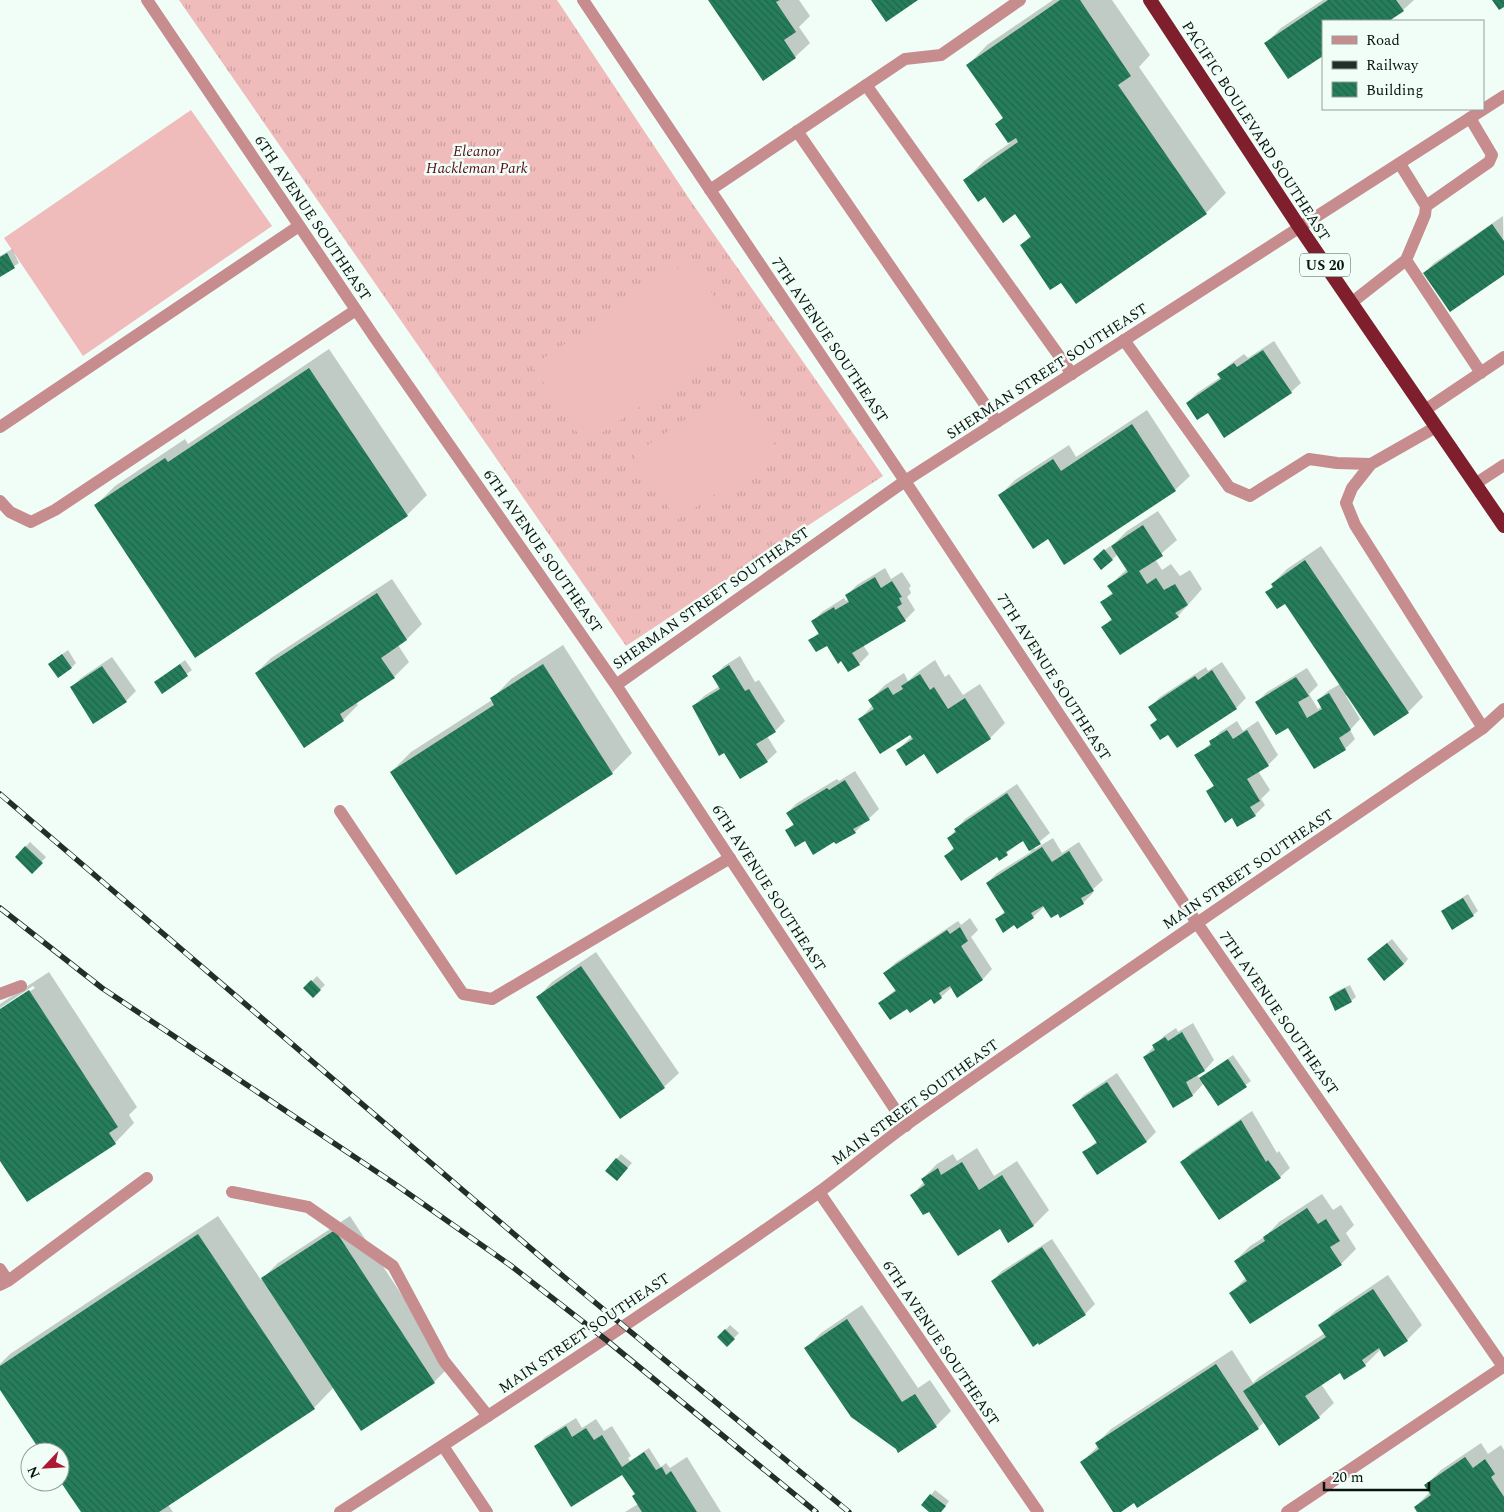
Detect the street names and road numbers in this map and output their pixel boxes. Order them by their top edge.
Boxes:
street label: PACIFIC BOULEVARD SOUTHEAST [1176,17,1336,246]
street label: 6TH AVENUE SOUTHEAST [248,131,377,306]
street label: 7TH AVENUE SOUTHEAST [765,253,894,428]
road number: US 20 [1300,254,1350,276]
street label: SHERMAN STREET SOUTHEAST [942,298,1153,445]
street label: 6TH AVENUE SOUTHEAST [477,465,608,638]
street label: SHERMAN STREET SOUTHEAST [608,521,815,676]
street label: 7TH AVENUE SOUTHEAST [991,589,1116,765]
street label: 6TH AVENUE SOUTHEAST [706,800,831,976]
street label: MAIN STREET SOUTHEAST [1158,803,1338,935]
street label: 7TH AVENUE SOUTHEAST [1213,927,1344,1100]
street label: MAIN STREET SOUTHEAST [827,1034,1004,1171]
street label: 6TH AVENUE SOUTHEAST [876,1256,1005,1431]
street label: MAIN STREET SOUTHEAST [494,1267,674,1399]

